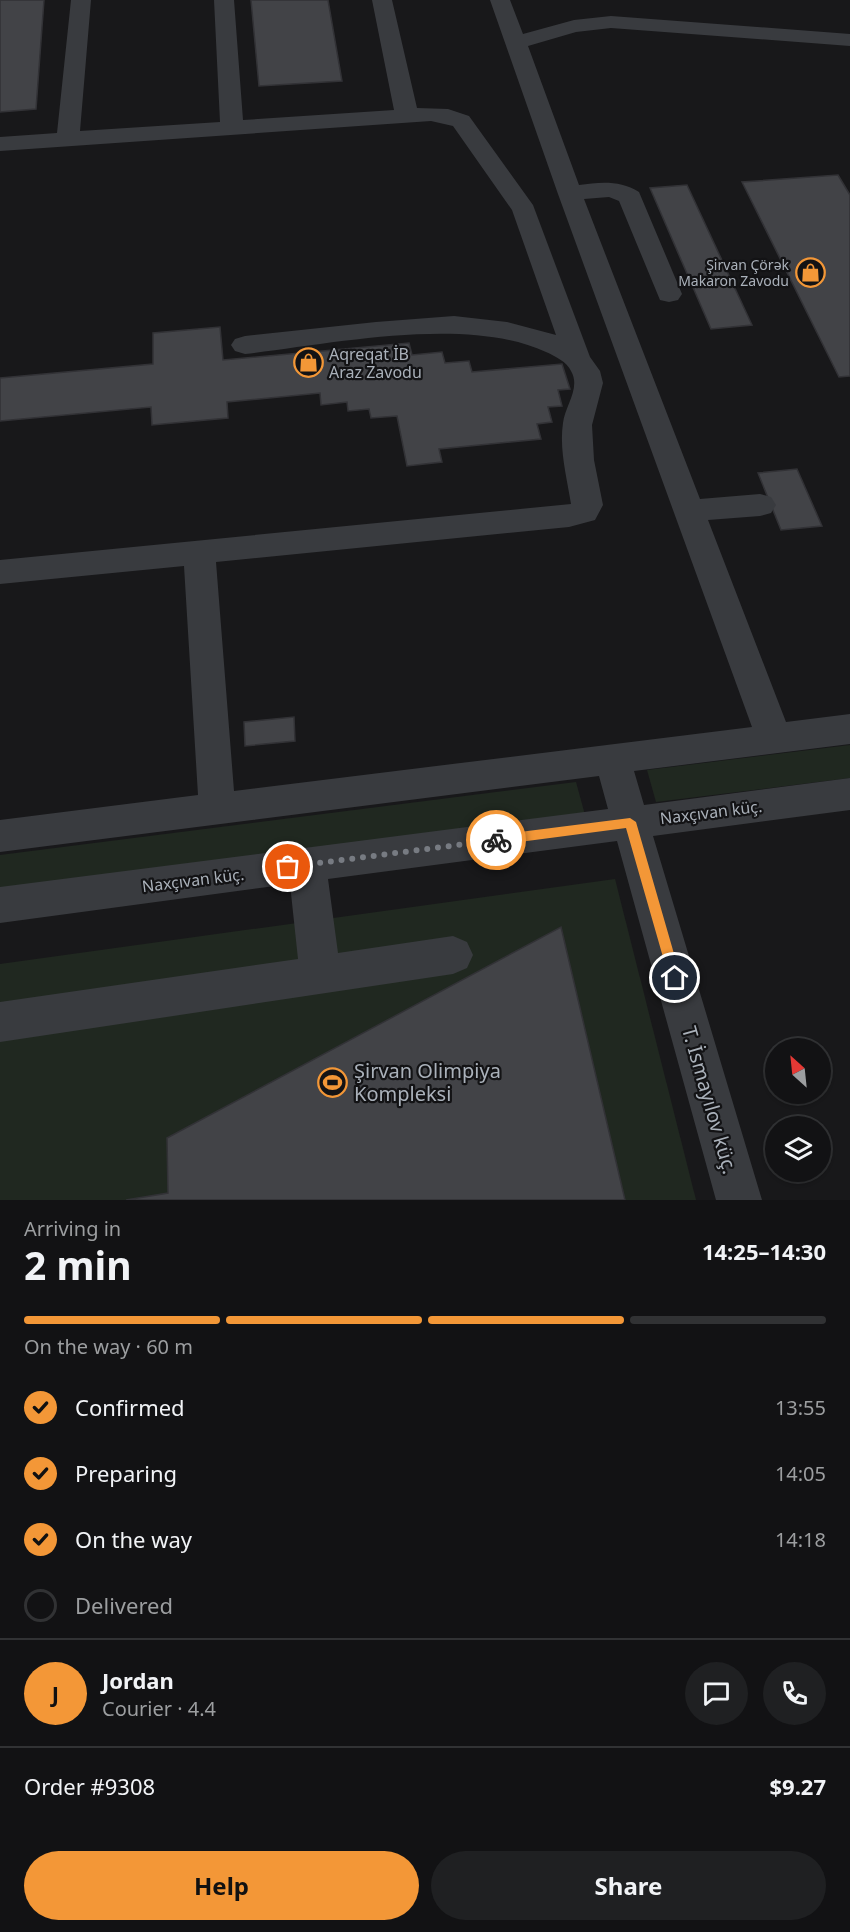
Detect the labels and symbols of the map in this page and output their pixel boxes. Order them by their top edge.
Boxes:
place label: Şirvan Çörək Makaron Zavodu [678,255,790,290]
shop icon: Şirvan Çörək Makaron Zavodu [794,256,826,288]
place label: Aqreqat İB Araz Zavodu [329,343,422,383]
shop icon: Aqreqat İB Araz Zavodu [292,347,324,379]
street label: Naxçıvan küç. [659,795,763,829]
courier [466,810,526,870]
pin [262,841,313,892]
street label: Naxçıvan küç. [141,863,245,897]
pin [649,952,700,1003]
street label: T. İsmayılov küç. [676,1023,744,1177]
north arrow [765,1038,831,1104]
place label: Şirvan Olimpiya Kompleksi [354,1057,501,1107]
sports icon: Şirvan Olimpiya Kompleksi [317,1066,349,1098]

